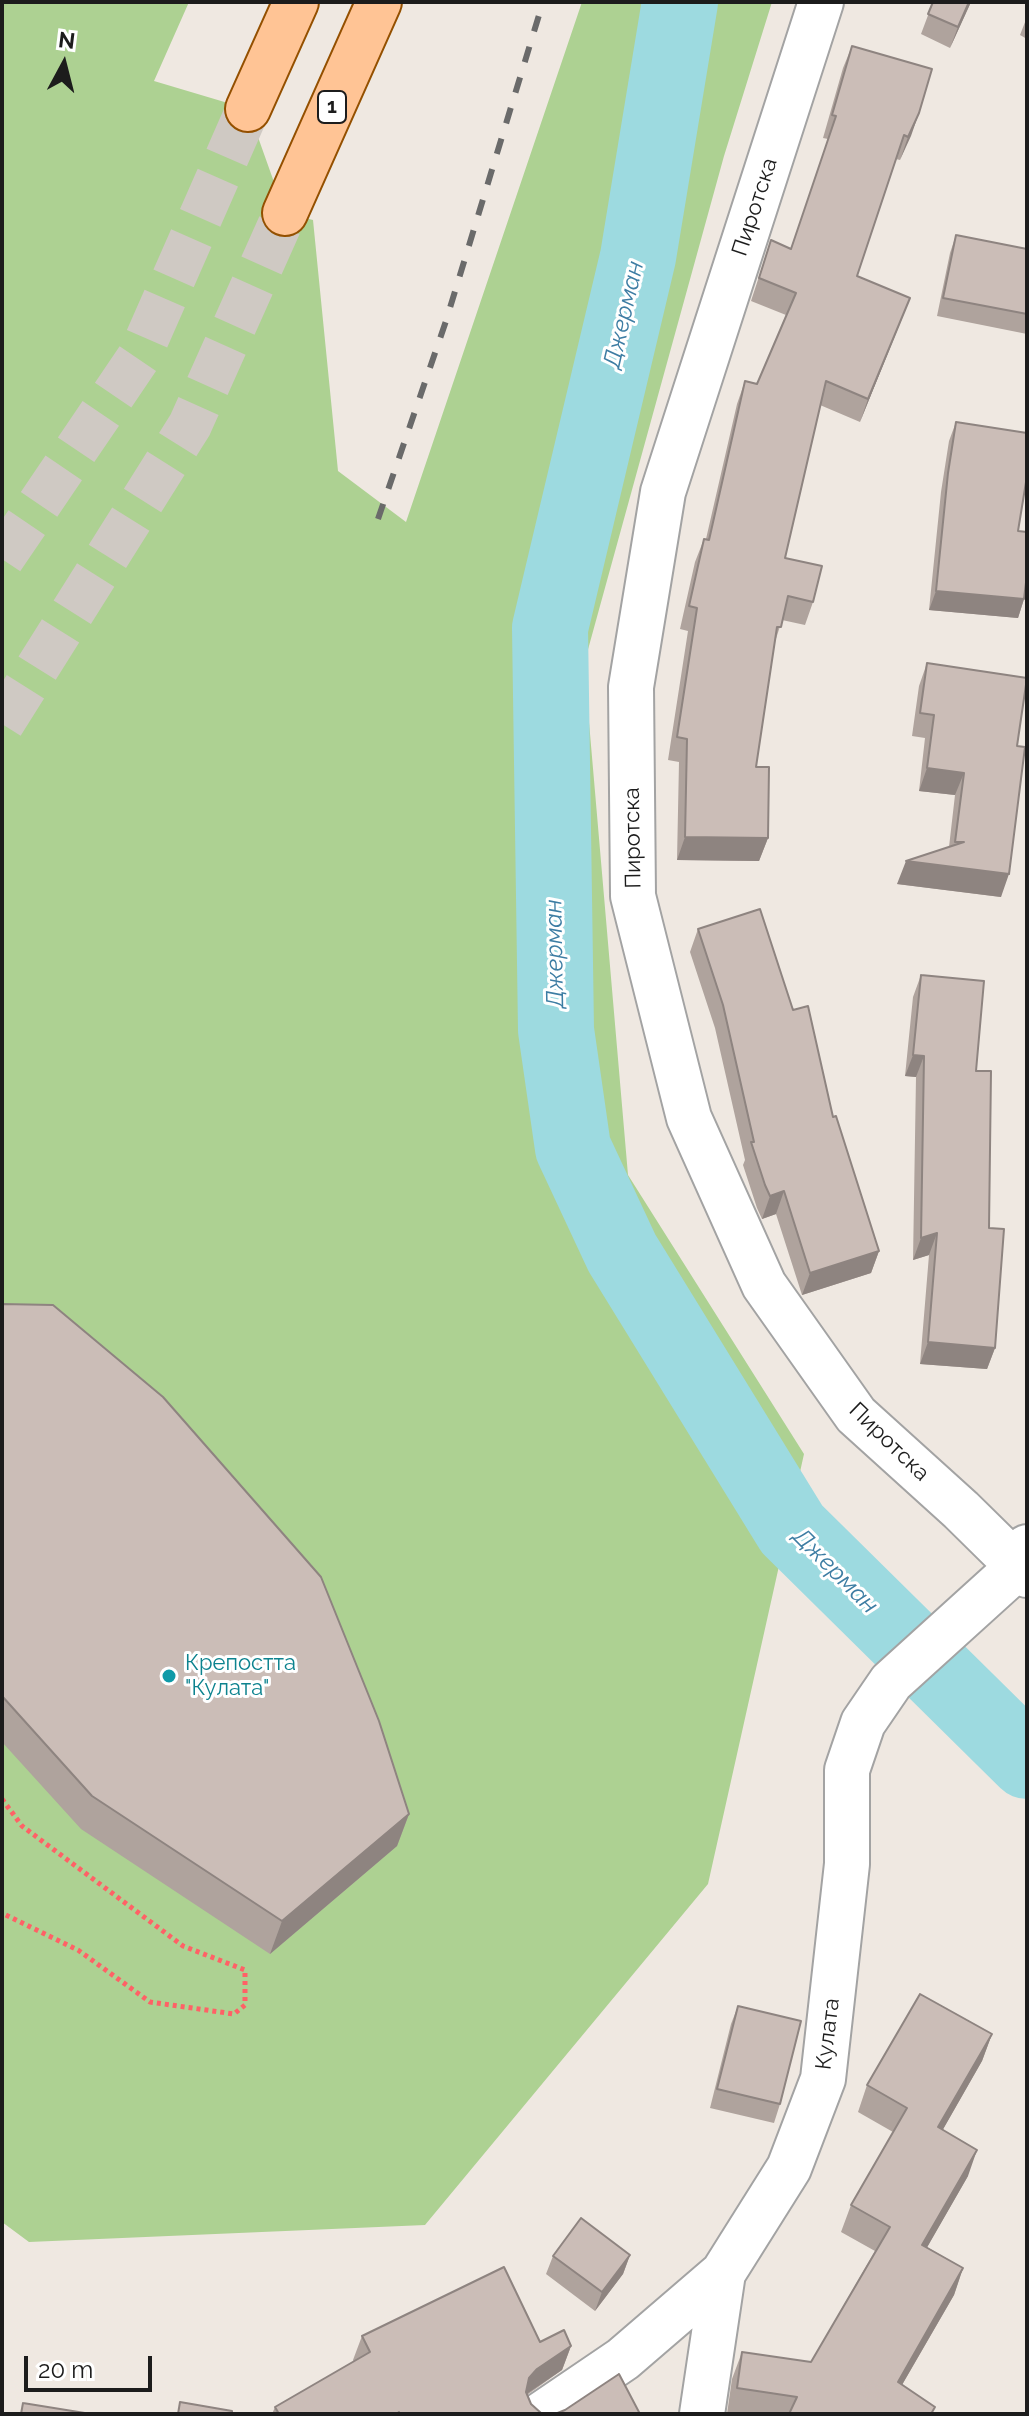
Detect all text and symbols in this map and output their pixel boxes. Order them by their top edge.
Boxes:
north arrow [24,24,104,104]
text: N [57,26,77,54]
road number: 1 [318,91,346,123]
street label: Пиротска [727,155,783,259]
water label: Джерман [598,259,650,371]
street label: Пиротска [619,787,647,889]
water label: Джерман [540,899,570,1009]
street label: Пиротска [843,1397,935,1487]
water label: Джерман [786,1522,884,1620]
place label: Крепостта "Кулата" [185,1650,296,1702]
marker: Крепостта "Кулата" [160,1667,178,1685]
street label: Кулата [811,1997,845,2071]
scale bar [28,2340,156,2390]
text: 20 m [38,2355,93,2384]

